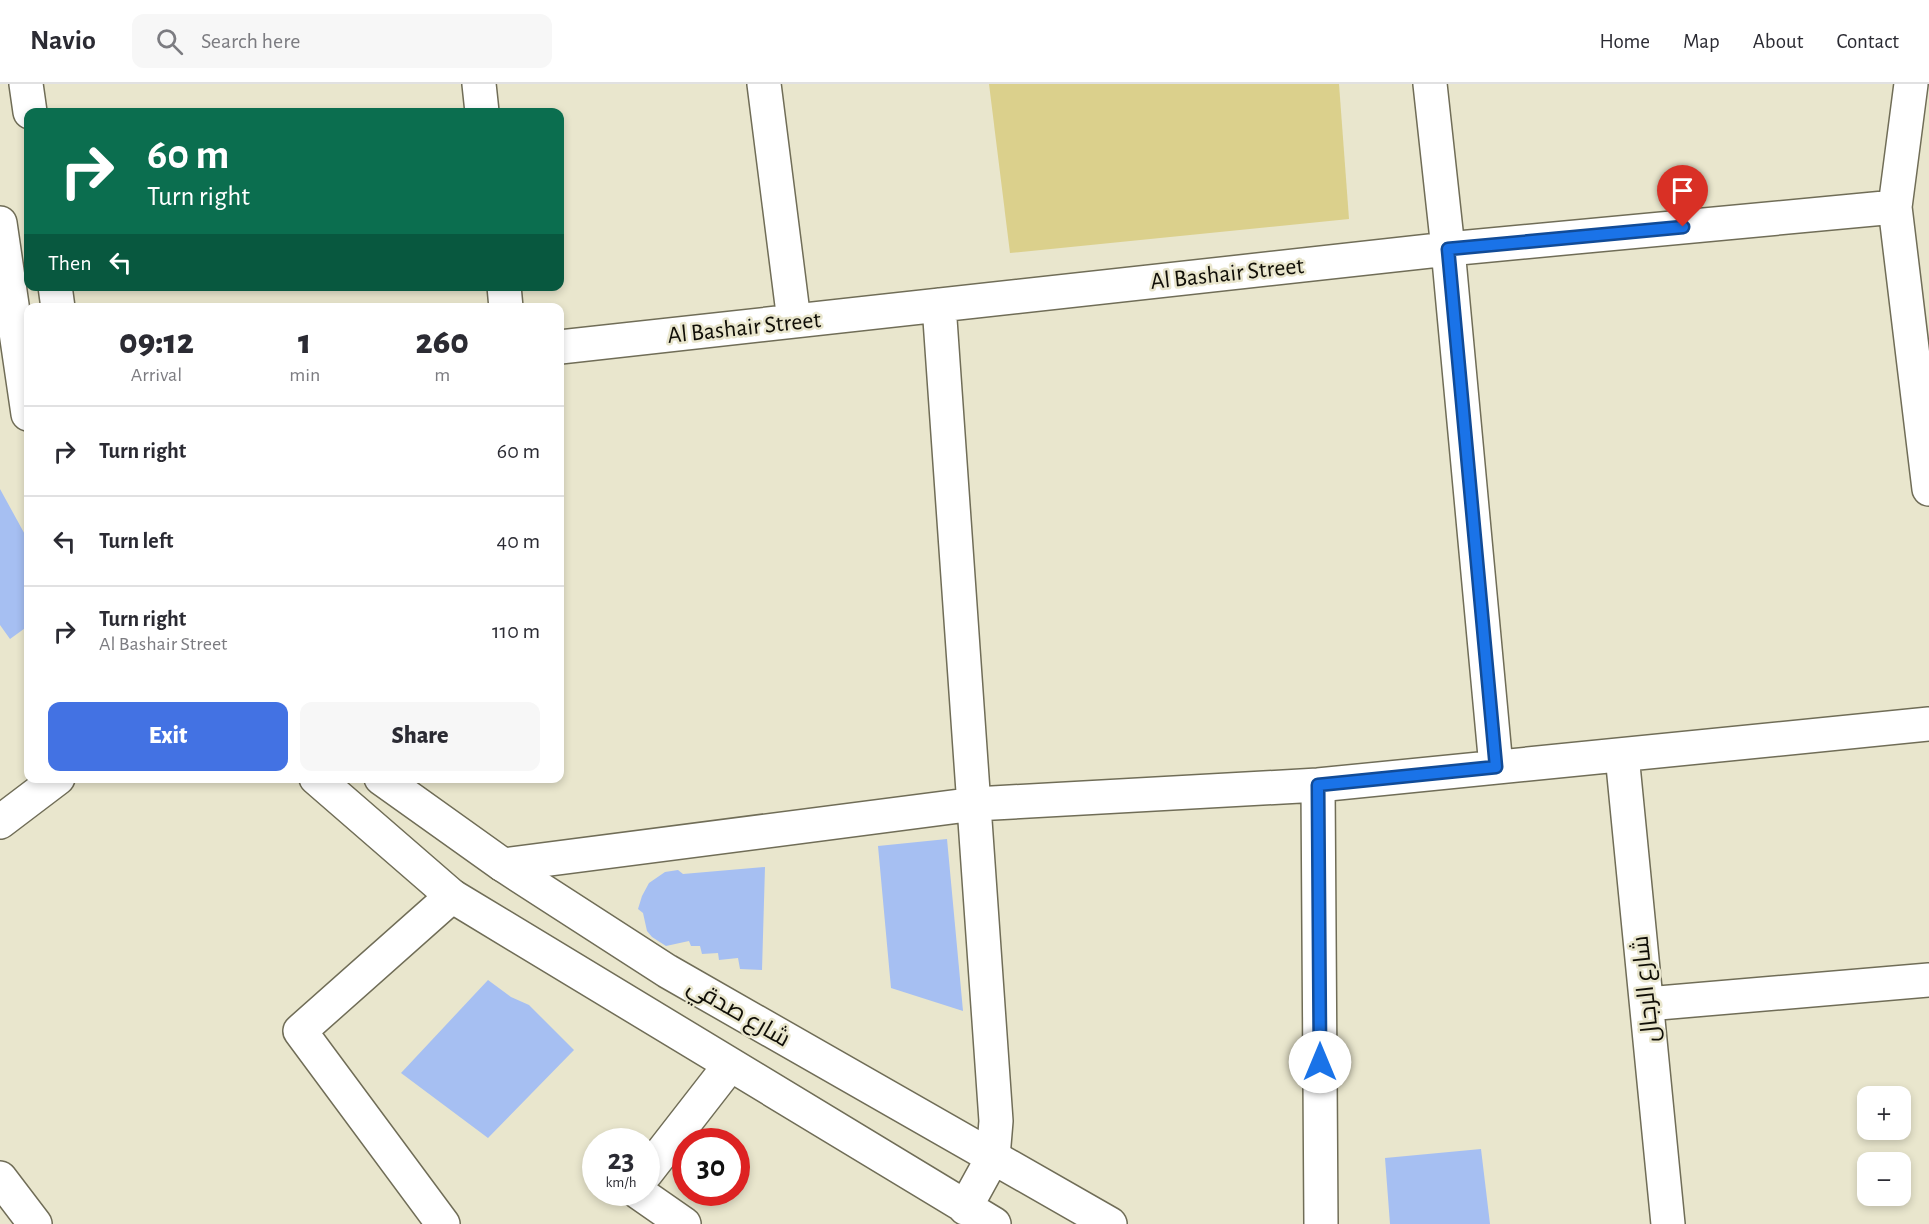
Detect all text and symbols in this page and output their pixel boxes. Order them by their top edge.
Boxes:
search box [132,14,552,68]
icon: search [153,25,186,58]
text: Navio [30,27,96,55]
text: Search here [201,30,300,52]
text: Home [1599,31,1650,52]
text: Map [1683,31,1720,52]
text: About [1753,31,1803,52]
text: Contact [1836,31,1899,52]
icon: right [48,132,126,210]
text: 60 m [147,134,229,176]
pin [1657,165,1708,227]
icon: arrive [1666,174,1699,207]
text: Turn right [147,183,250,210]
icon: left [104,246,137,279]
text: Then [48,252,92,274]
street label: Al Bashair Street [1149,254,1305,294]
street label: Al Bashair Street [666,308,822,348]
text: 09:12 [119,324,194,360]
text: 1 [298,324,311,360]
text: 260 [415,324,469,360]
text: Arrival [131,365,182,385]
text: min [289,365,320,385]
text: m [434,365,450,385]
icon: right [48,435,81,468]
text: Turn right [99,440,186,462]
text: 60 m [497,440,540,462]
icon: left [48,525,81,558]
text: Turn left [99,530,173,552]
text: 40 m [497,530,540,552]
text: Turn right [99,608,186,630]
icon: right [48,615,81,648]
text: 110 m [492,620,540,642]
text: Al Bashair Street [99,634,228,654]
button: Exit [48,702,288,771]
button: Share [300,702,540,771]
street label: شارع الرجال [1627,934,1667,1044]
street label: شارع صدقي [680,973,794,1057]
position arrow [1288,1030,1352,1094]
map controls [1857,1086,1911,1206]
button: + [1857,1086,1911,1140]
speed limit sign: 30 [672,1128,750,1206]
text: 23 [607,1145,635,1175]
button: − [1857,1152,1911,1206]
text: km/h [606,1175,636,1190]

